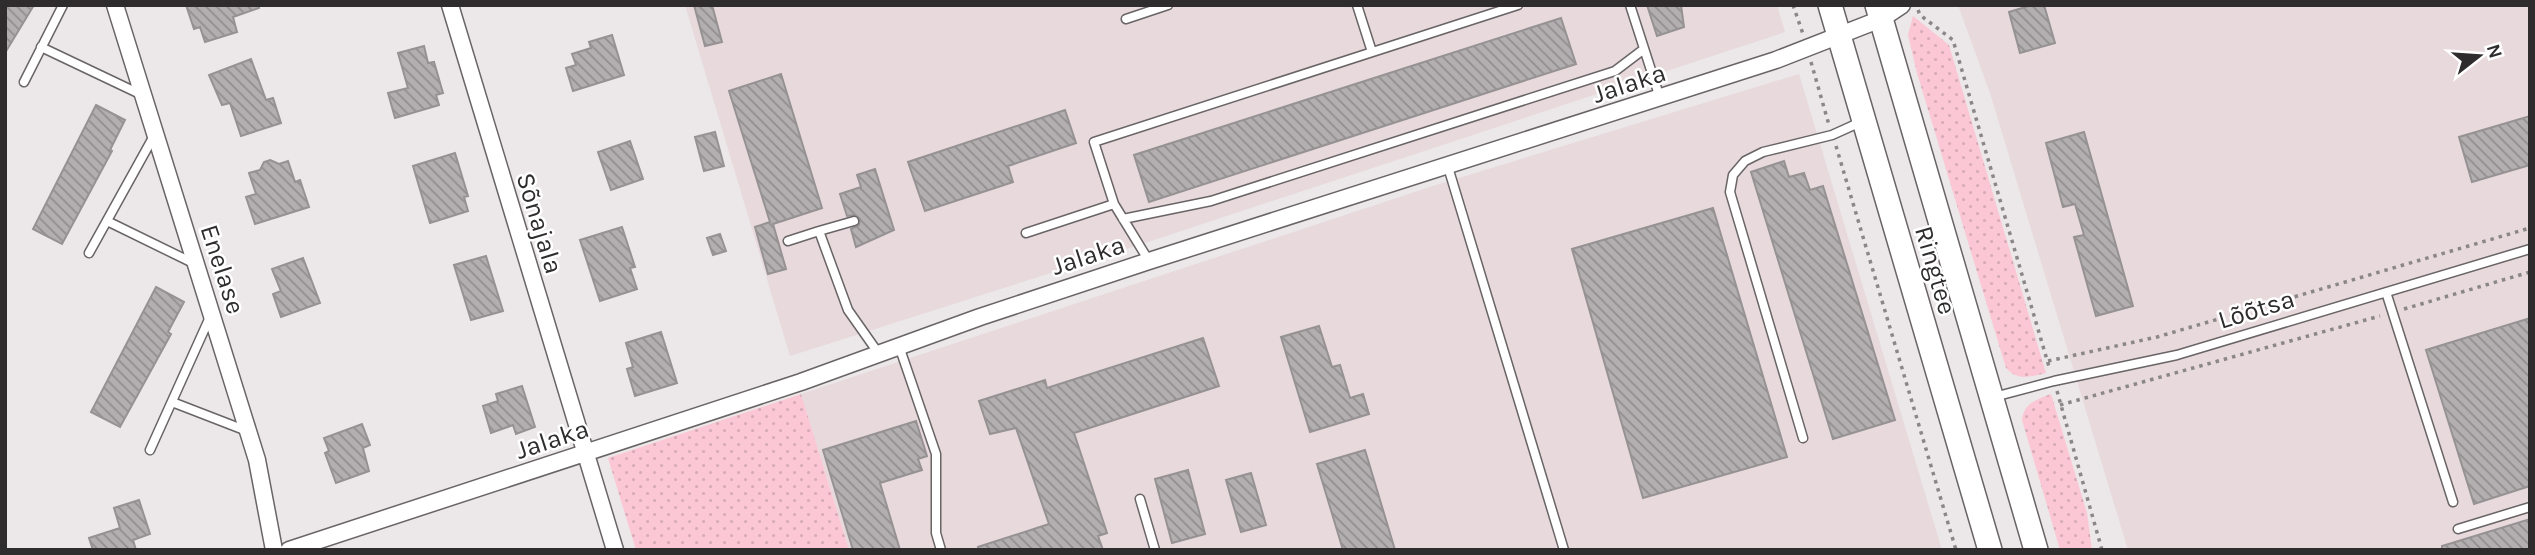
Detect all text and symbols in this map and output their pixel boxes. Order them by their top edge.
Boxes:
north arrow [2444,21,2514,91]
text: N [2482,42,2507,61]
street label: Jalaka [1589,57,1670,110]
street label: Sõnajala [509,169,570,277]
street label: Enelase [194,220,252,318]
street label: Ringtee [1908,222,1963,318]
street label: Jalaka [1048,229,1129,282]
street label: Lõõtsa [2214,283,2298,336]
street label: Jalaka [512,413,593,466]

